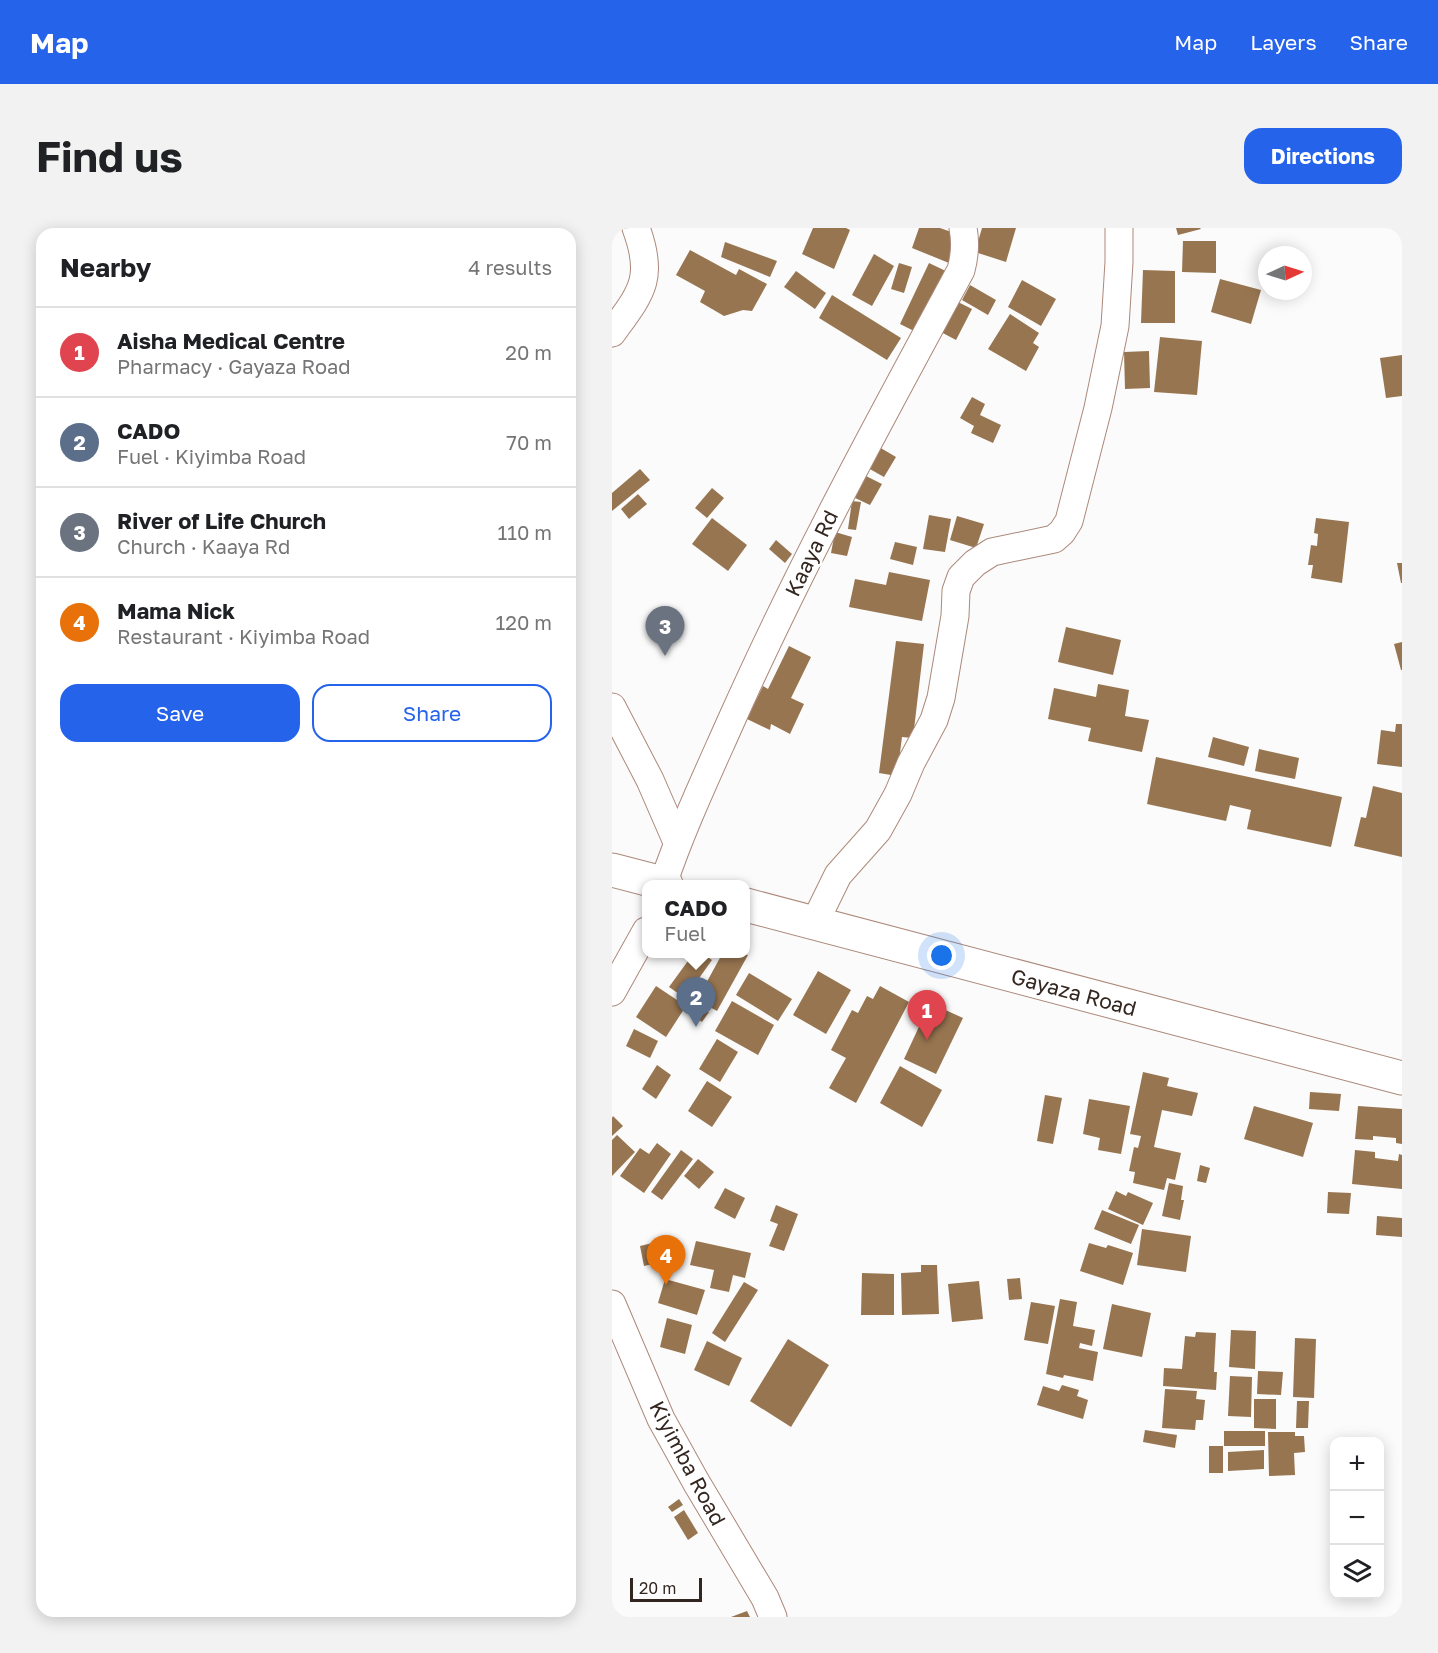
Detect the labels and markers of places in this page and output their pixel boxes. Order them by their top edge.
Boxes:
pin: 3 [646,606,684,656]
pin: 2 [676,978,716,1027]
pin: 1 [908,990,946,1040]
pin: 4 [646,1236,686,1285]

